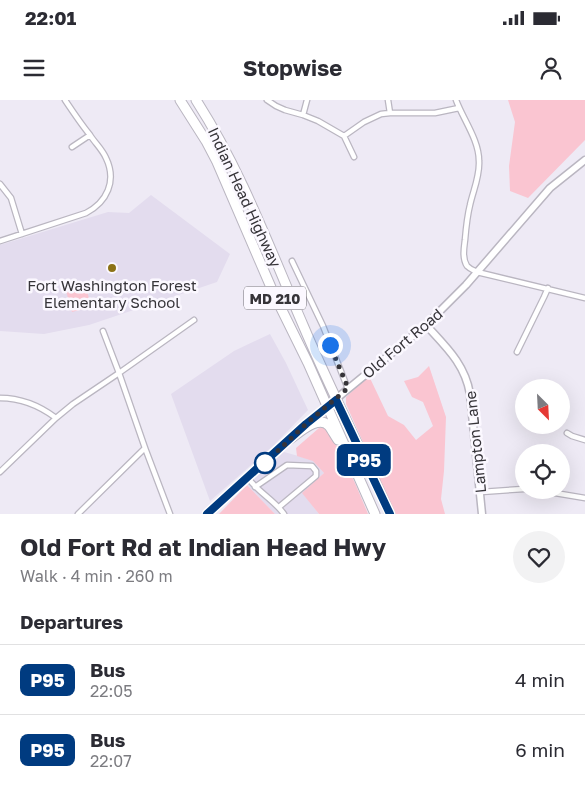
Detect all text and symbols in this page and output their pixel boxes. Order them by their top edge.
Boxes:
text: 22:01 [25,6,76,29]
icon: menu [20,54,48,82]
text: Stopwise [243,54,342,81]
icon: person [537,54,565,82]
street label: Indian Head Highway [205,124,286,270]
marker: Fort Washington Forest Elementary School [106,262,118,274]
place label: Fort Washington Forest Elementary School [27,276,197,311]
road number: MD 210 [244,287,306,310]
street label: Old Fort Road [358,304,446,382]
your location [318,333,343,358]
north arrow [515,379,570,434]
map controls [515,379,570,499]
street label: Lampton Lane [461,390,489,494]
line badge: P95 [335,444,393,476]
button: locate [515,444,570,499]
text: P95 [347,449,381,471]
unlabelled marker [254,452,276,474]
button: heart [513,531,565,583]
text: Old Fort Rd at Indian Head Hwy [20,532,386,561]
text: Walk · 4 min · 260 m [20,566,173,586]
text: Departures [20,610,123,633]
text: Bus [90,658,125,681]
text: 4 min [515,668,565,691]
text: P95 [30,669,65,691]
text: 22:05 [90,681,133,701]
text: Bus [90,728,125,751]
text: 6 min [515,738,565,761]
text: P95 [30,739,65,761]
text: 22:07 [90,751,132,771]

